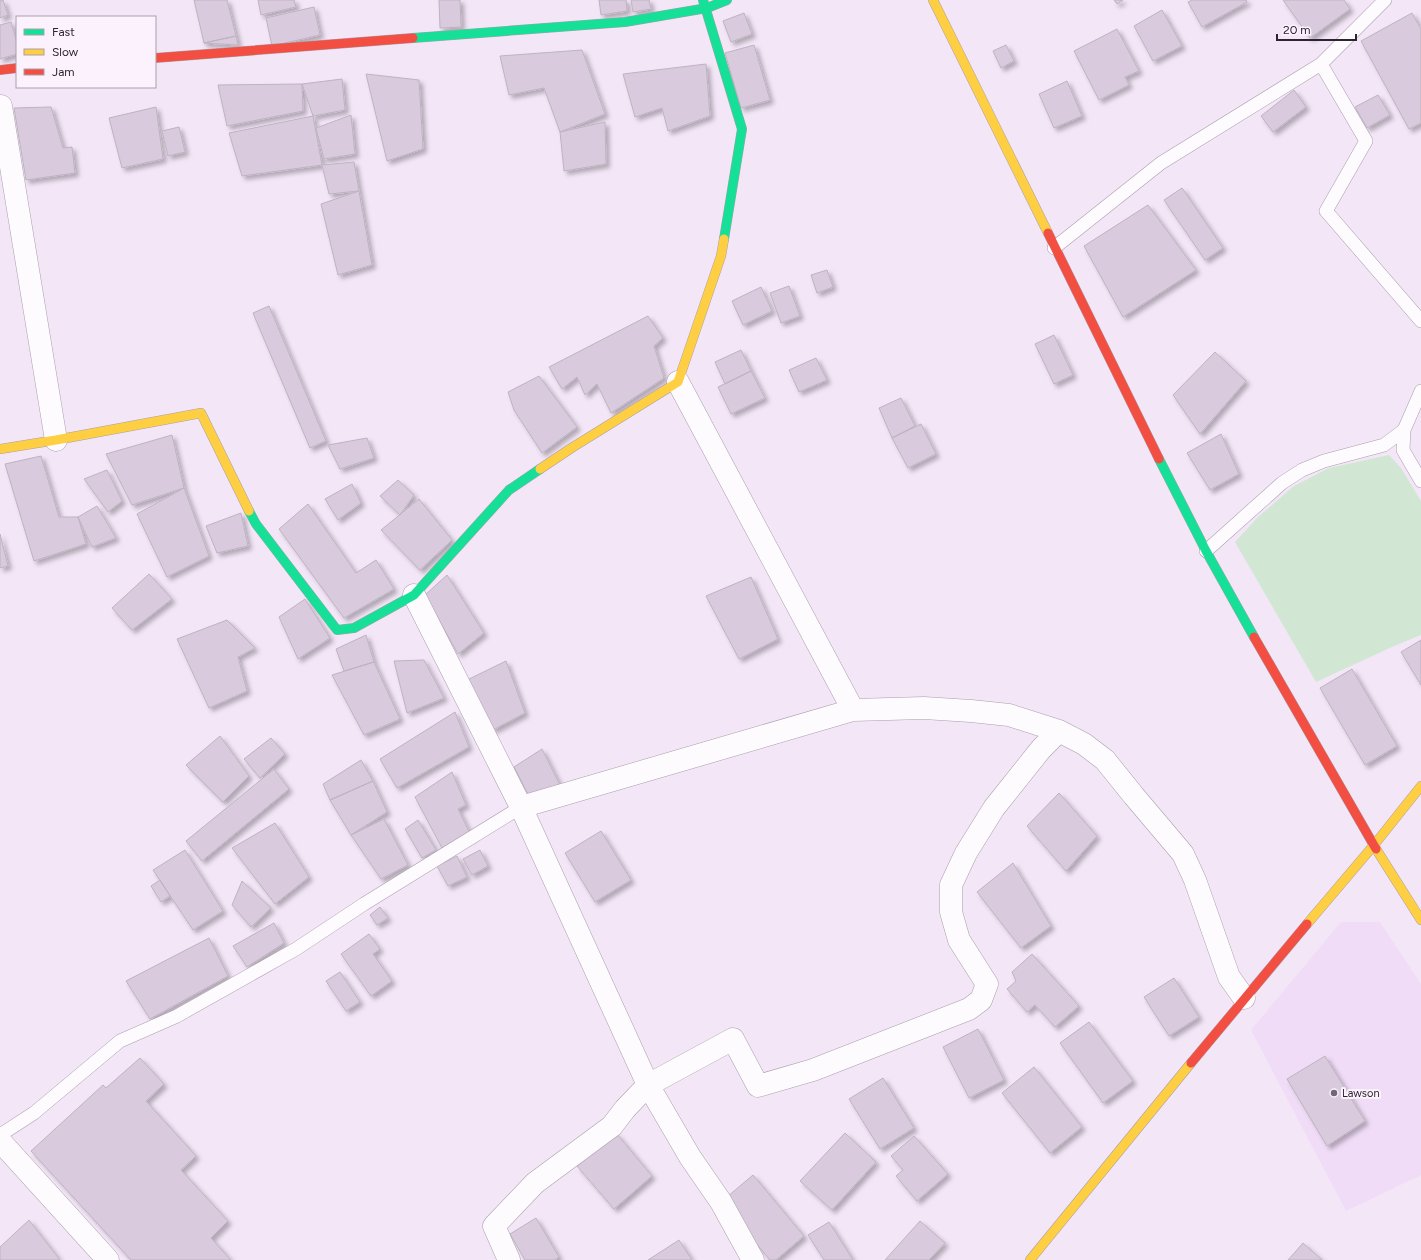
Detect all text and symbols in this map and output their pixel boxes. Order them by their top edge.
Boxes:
legend [16,16,156,88]
scale bar [1277,16,1356,42]
text: 20 m [1283,23,1311,37]
text: Fast [52,25,75,39]
text: Slow [52,45,79,59]
text: Jam [52,65,75,79]
place label: Lawson [1342,1087,1380,1100]
marker: Lawson [1329,1088,1339,1098]

